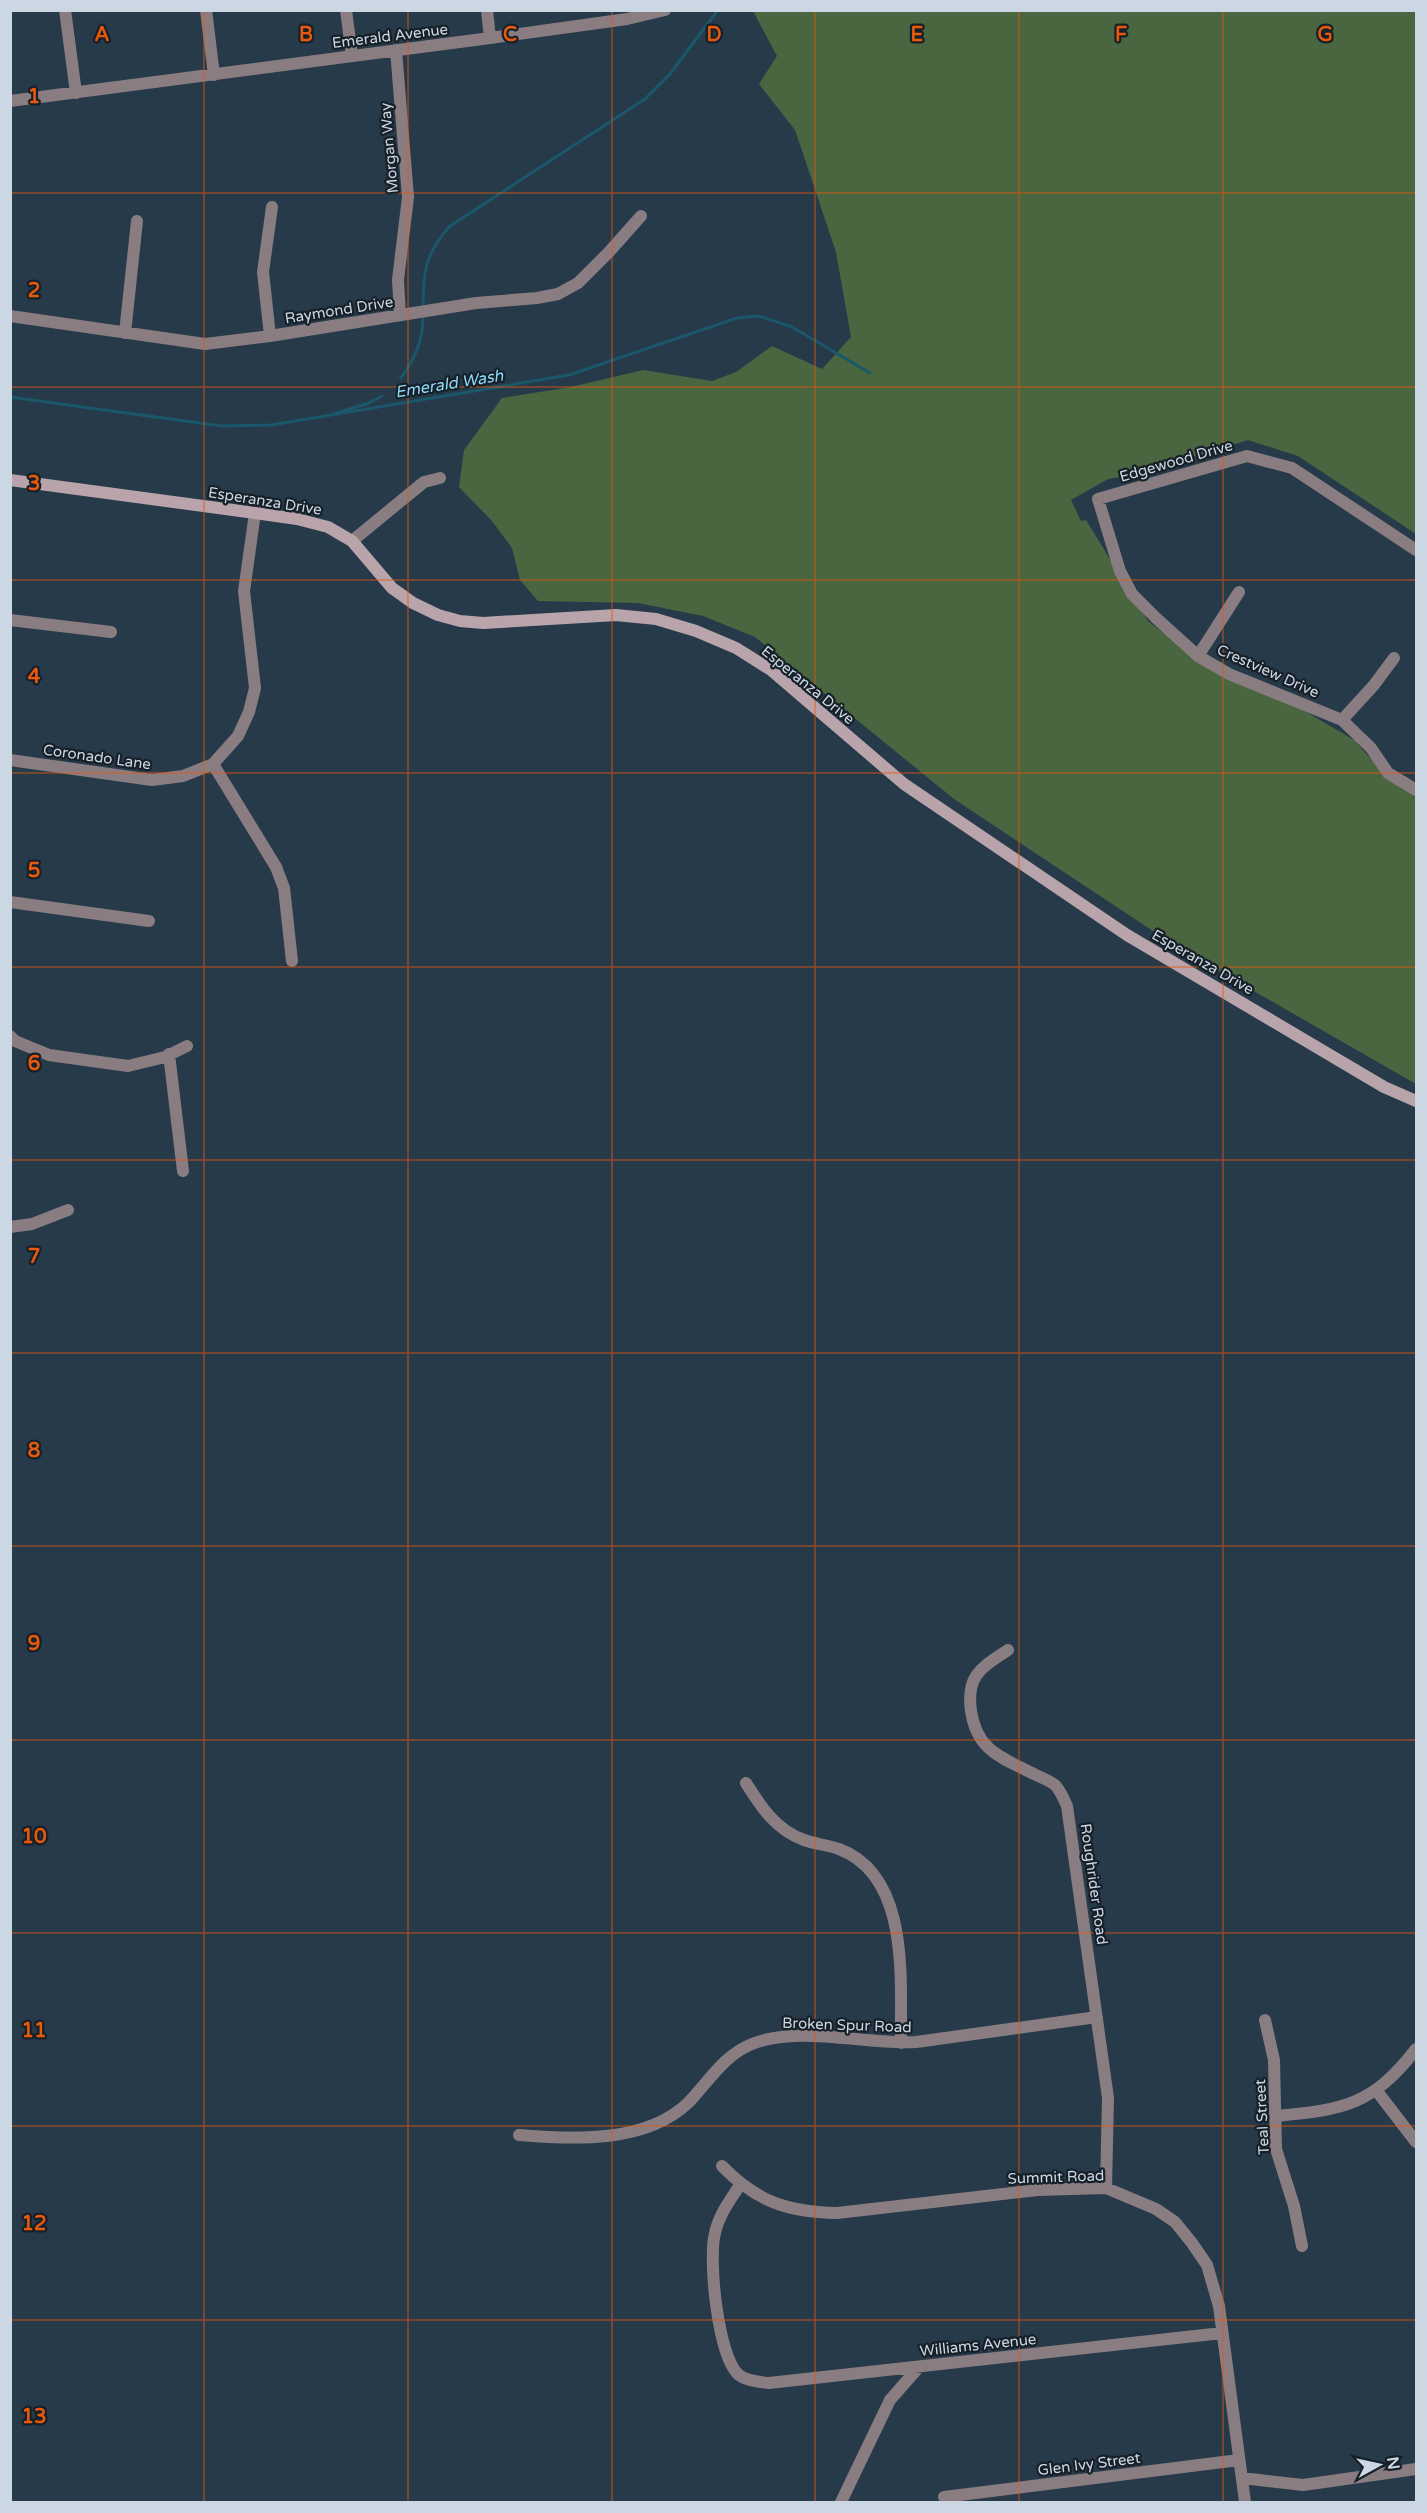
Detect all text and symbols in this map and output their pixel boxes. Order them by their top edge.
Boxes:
street label: Emerald Avenue [331,20,449,52]
text: A [95,23,110,47]
text: B [299,23,313,47]
text: C [503,23,517,47]
text: D [706,23,722,47]
text: E [911,23,924,47]
text: F [1115,23,1127,47]
text: G [1317,23,1333,47]
text: 1 [28,85,40,109]
street label: Morgan Way [376,102,402,194]
text: 2 [28,279,40,303]
street label: Raymond Drive [284,293,394,327]
water label: Emerald Wash [394,365,506,402]
street label: Edgewood Drive [1117,436,1235,486]
text: 3 [28,472,40,496]
street label: Esperanza Drive [207,483,323,519]
street label: Crestview Drive [1214,640,1322,702]
street label: Esperanza Drive [758,642,858,728]
text: 4 [28,665,41,689]
street label: Coronado Lane [42,741,152,773]
text: 5 [28,859,40,883]
street label: Esperanza Drive [1149,926,1257,998]
text: 6 [28,1052,40,1076]
text: 7 [28,1245,40,1269]
text: 8 [28,1439,40,1463]
text: 9 [28,1632,40,1656]
street label: Roughrider Road [1077,1822,1111,1946]
text: 10 [21,1825,47,1849]
street label: Broken Spur Road [782,2014,912,2036]
text: 11 [21,2019,47,2043]
street label: Teal Street [1251,2079,1273,2155]
street label: Summit Road [1007,2166,1105,2188]
text: 12 [21,2212,47,2236]
street label: Williams Avenue [919,2330,1037,2360]
text: 13 [21,2405,47,2429]
north arrow [1349,2435,1409,2495]
street label: Glen Ivy Street [1037,2449,1142,2479]
text: N [1382,2455,1404,2471]

